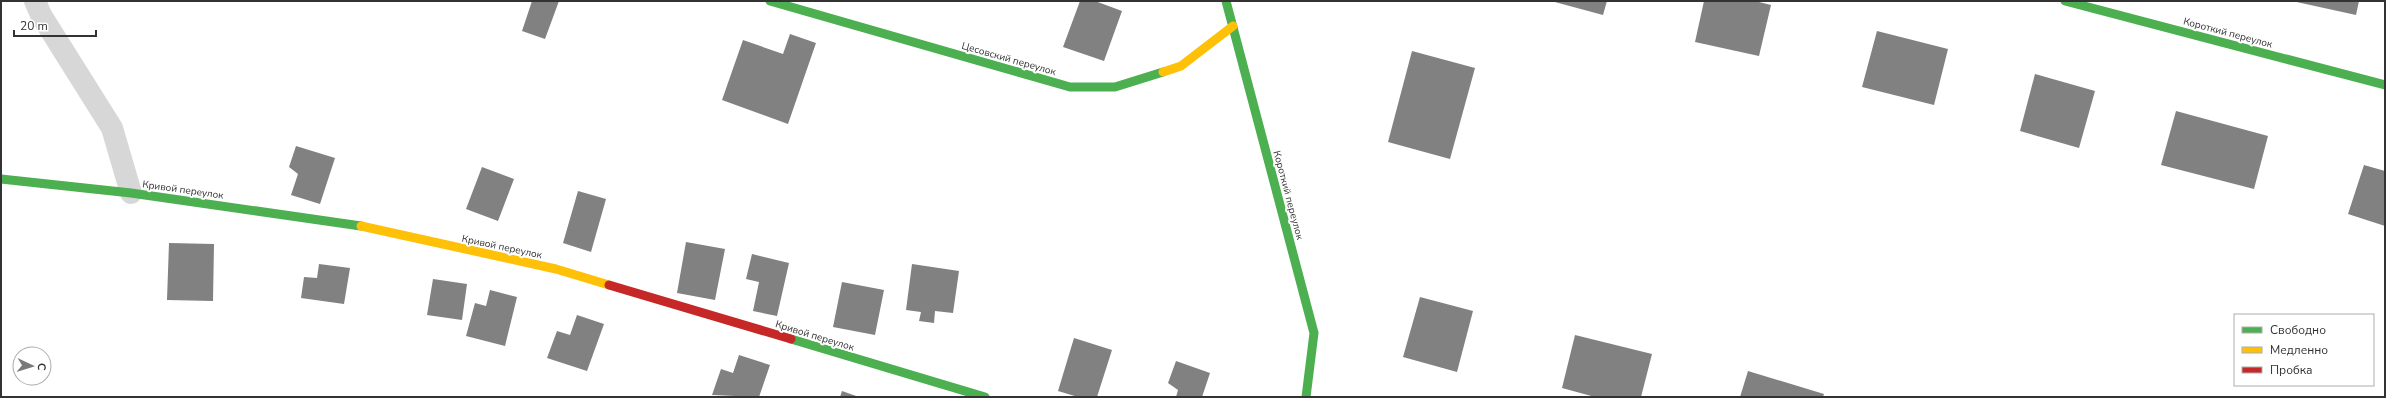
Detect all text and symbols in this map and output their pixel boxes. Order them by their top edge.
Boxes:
scale bar [14,12,96,38]
street label: Короткий переулок [2182,14,2275,52]
text: 20 m [20,18,48,34]
street label: Цесовский переулок [960,39,1058,79]
street label: Короткий переулок [1269,149,1307,242]
street label: Кривой переулок [141,177,225,203]
street label: Кривой переулок [460,232,544,262]
legend [2234,314,2374,386]
street label: Кривой переулок [774,317,857,355]
text: Свободно [2270,322,2326,338]
text: Медленно [2270,342,2328,358]
north arrow [12,346,52,386]
text: С [34,362,49,371]
text: Пробка [2270,362,2313,378]

